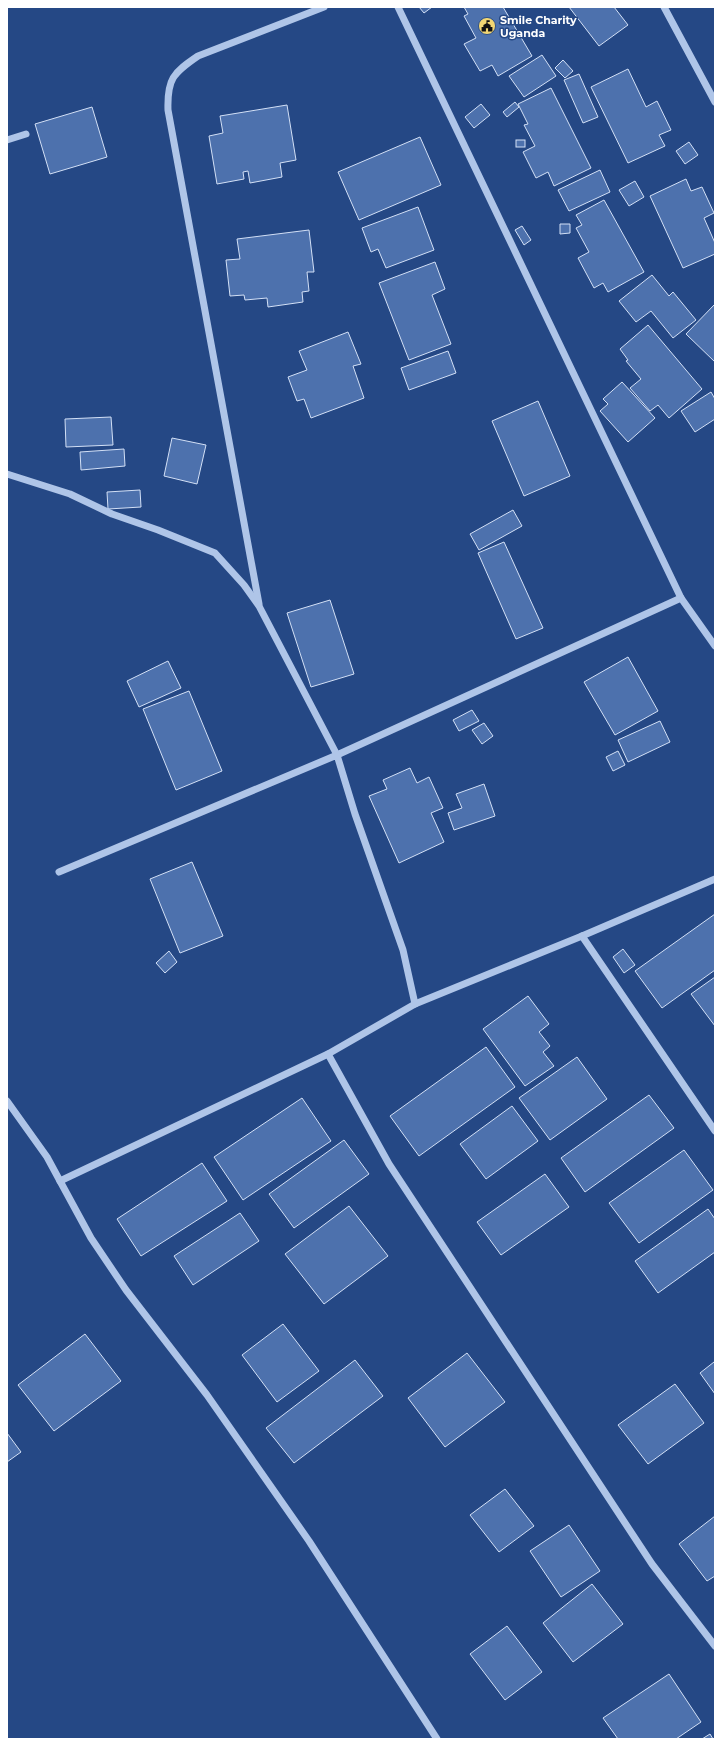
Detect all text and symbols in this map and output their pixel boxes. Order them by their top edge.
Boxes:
place label: Smile Charity Uganda [500,13,577,40]
public building icon: Smile Charity Uganda [477,16,497,36]

